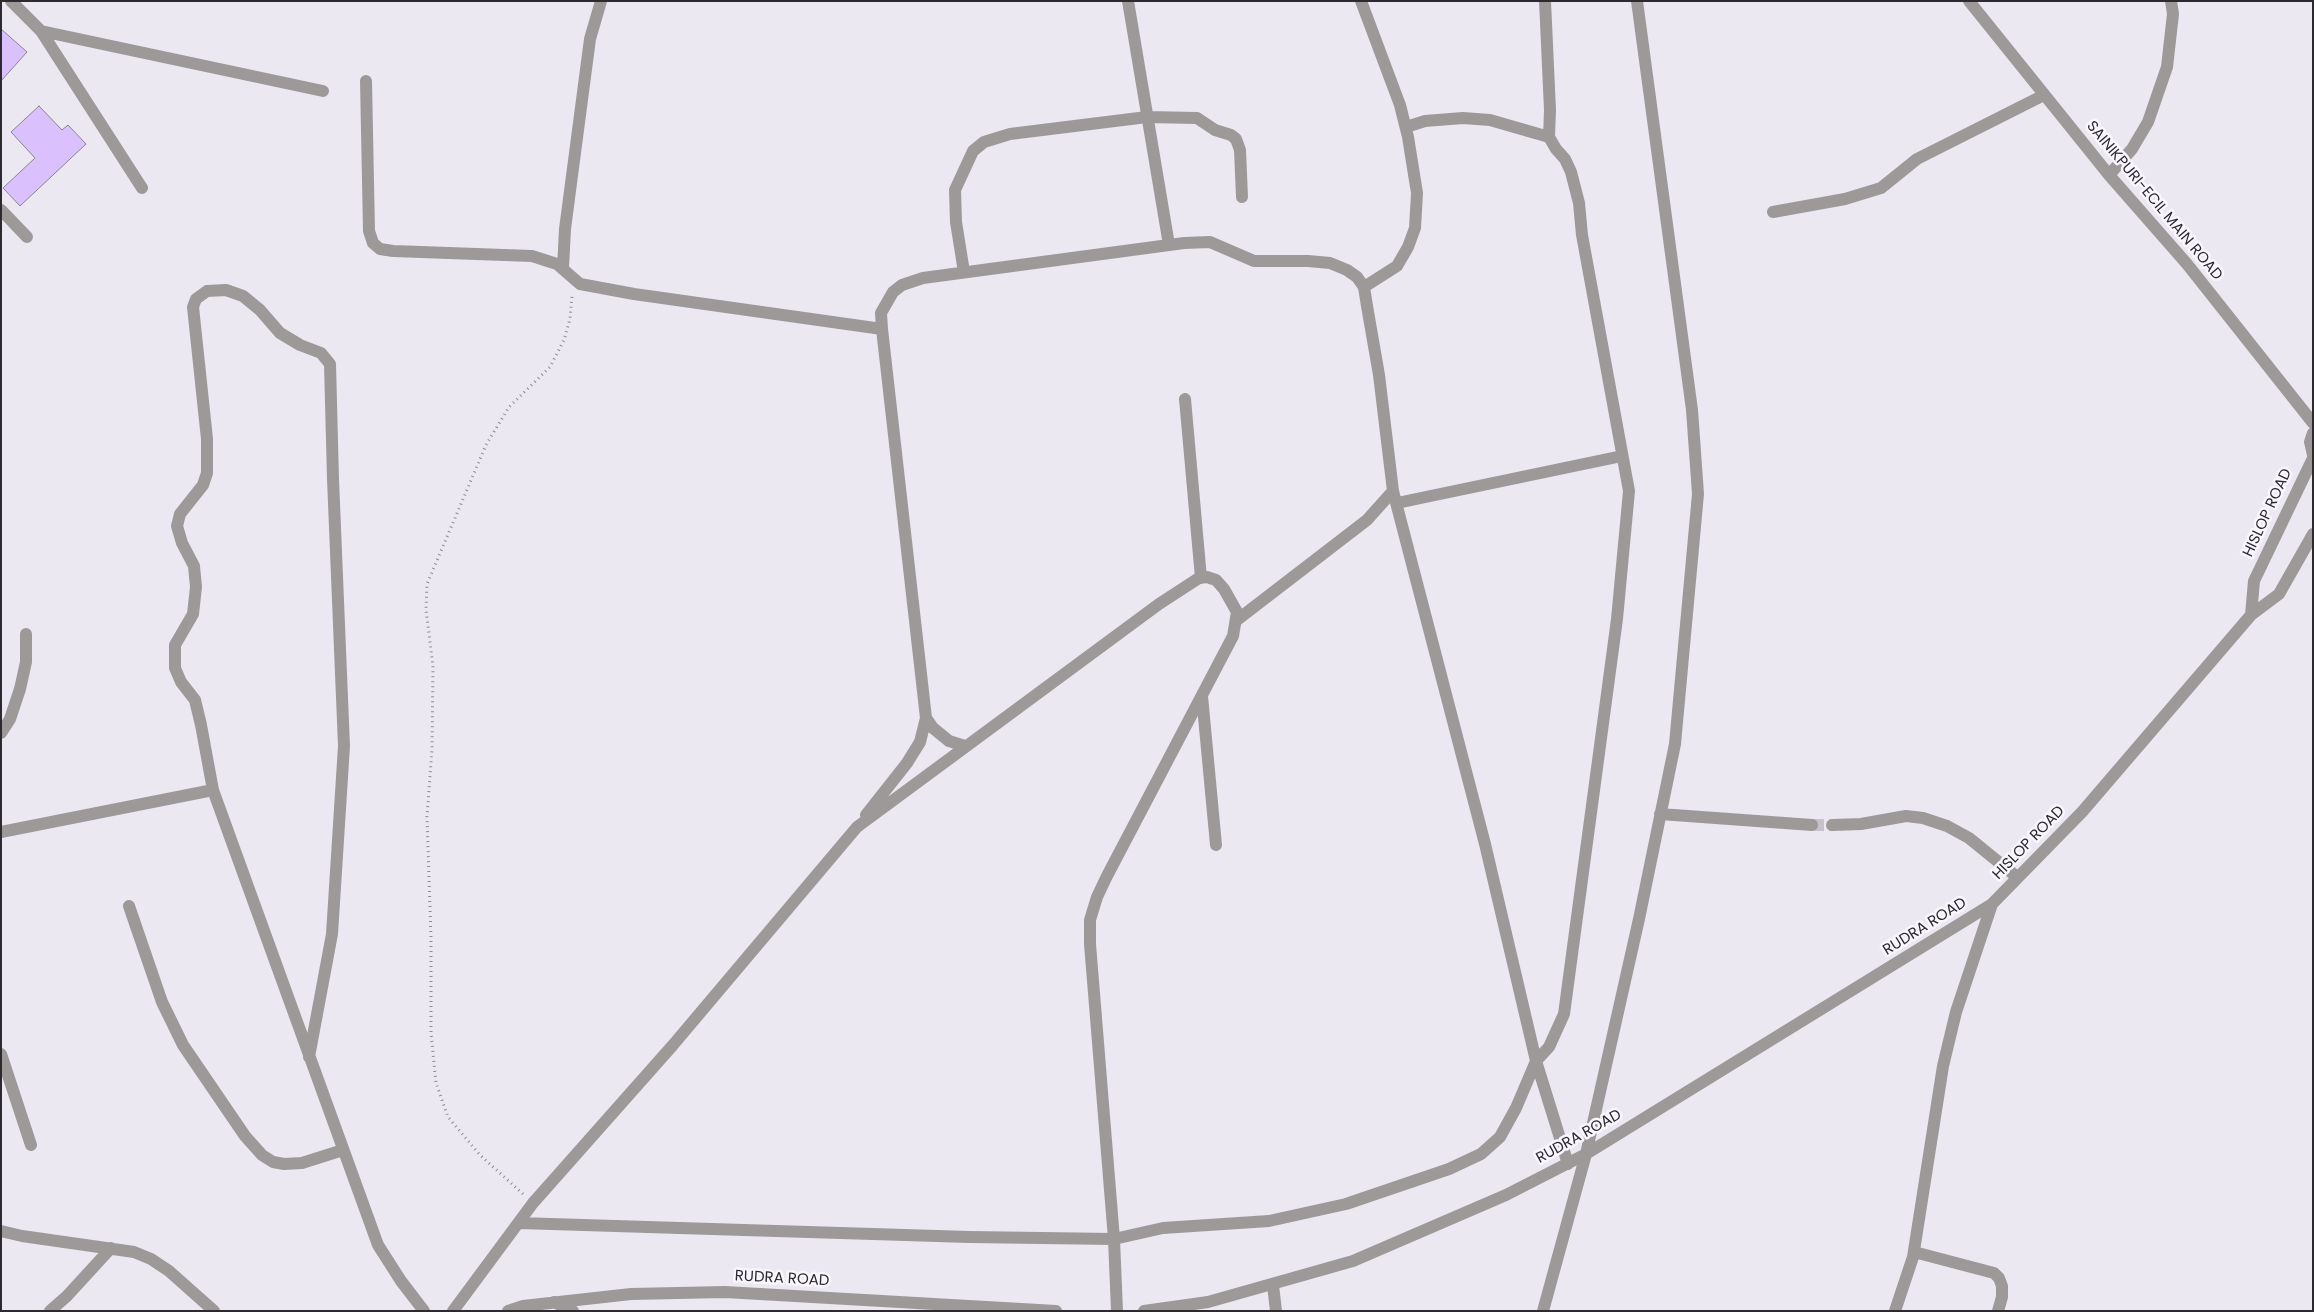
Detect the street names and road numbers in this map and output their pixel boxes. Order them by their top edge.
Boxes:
street label: SAINIKPURI-ECIL MAIN ROAD [2082,118,2226,284]
street label: HISLOP ROAD [2240,466,2296,560]
street label: HISLOP ROAD [1989,802,2069,884]
street label: RUDRA ROAD [1880,894,1970,960]
street label: RUDRA ROAD [1533,1106,1625,1168]
street label: RUDRA ROAD [734,1268,830,1290]

